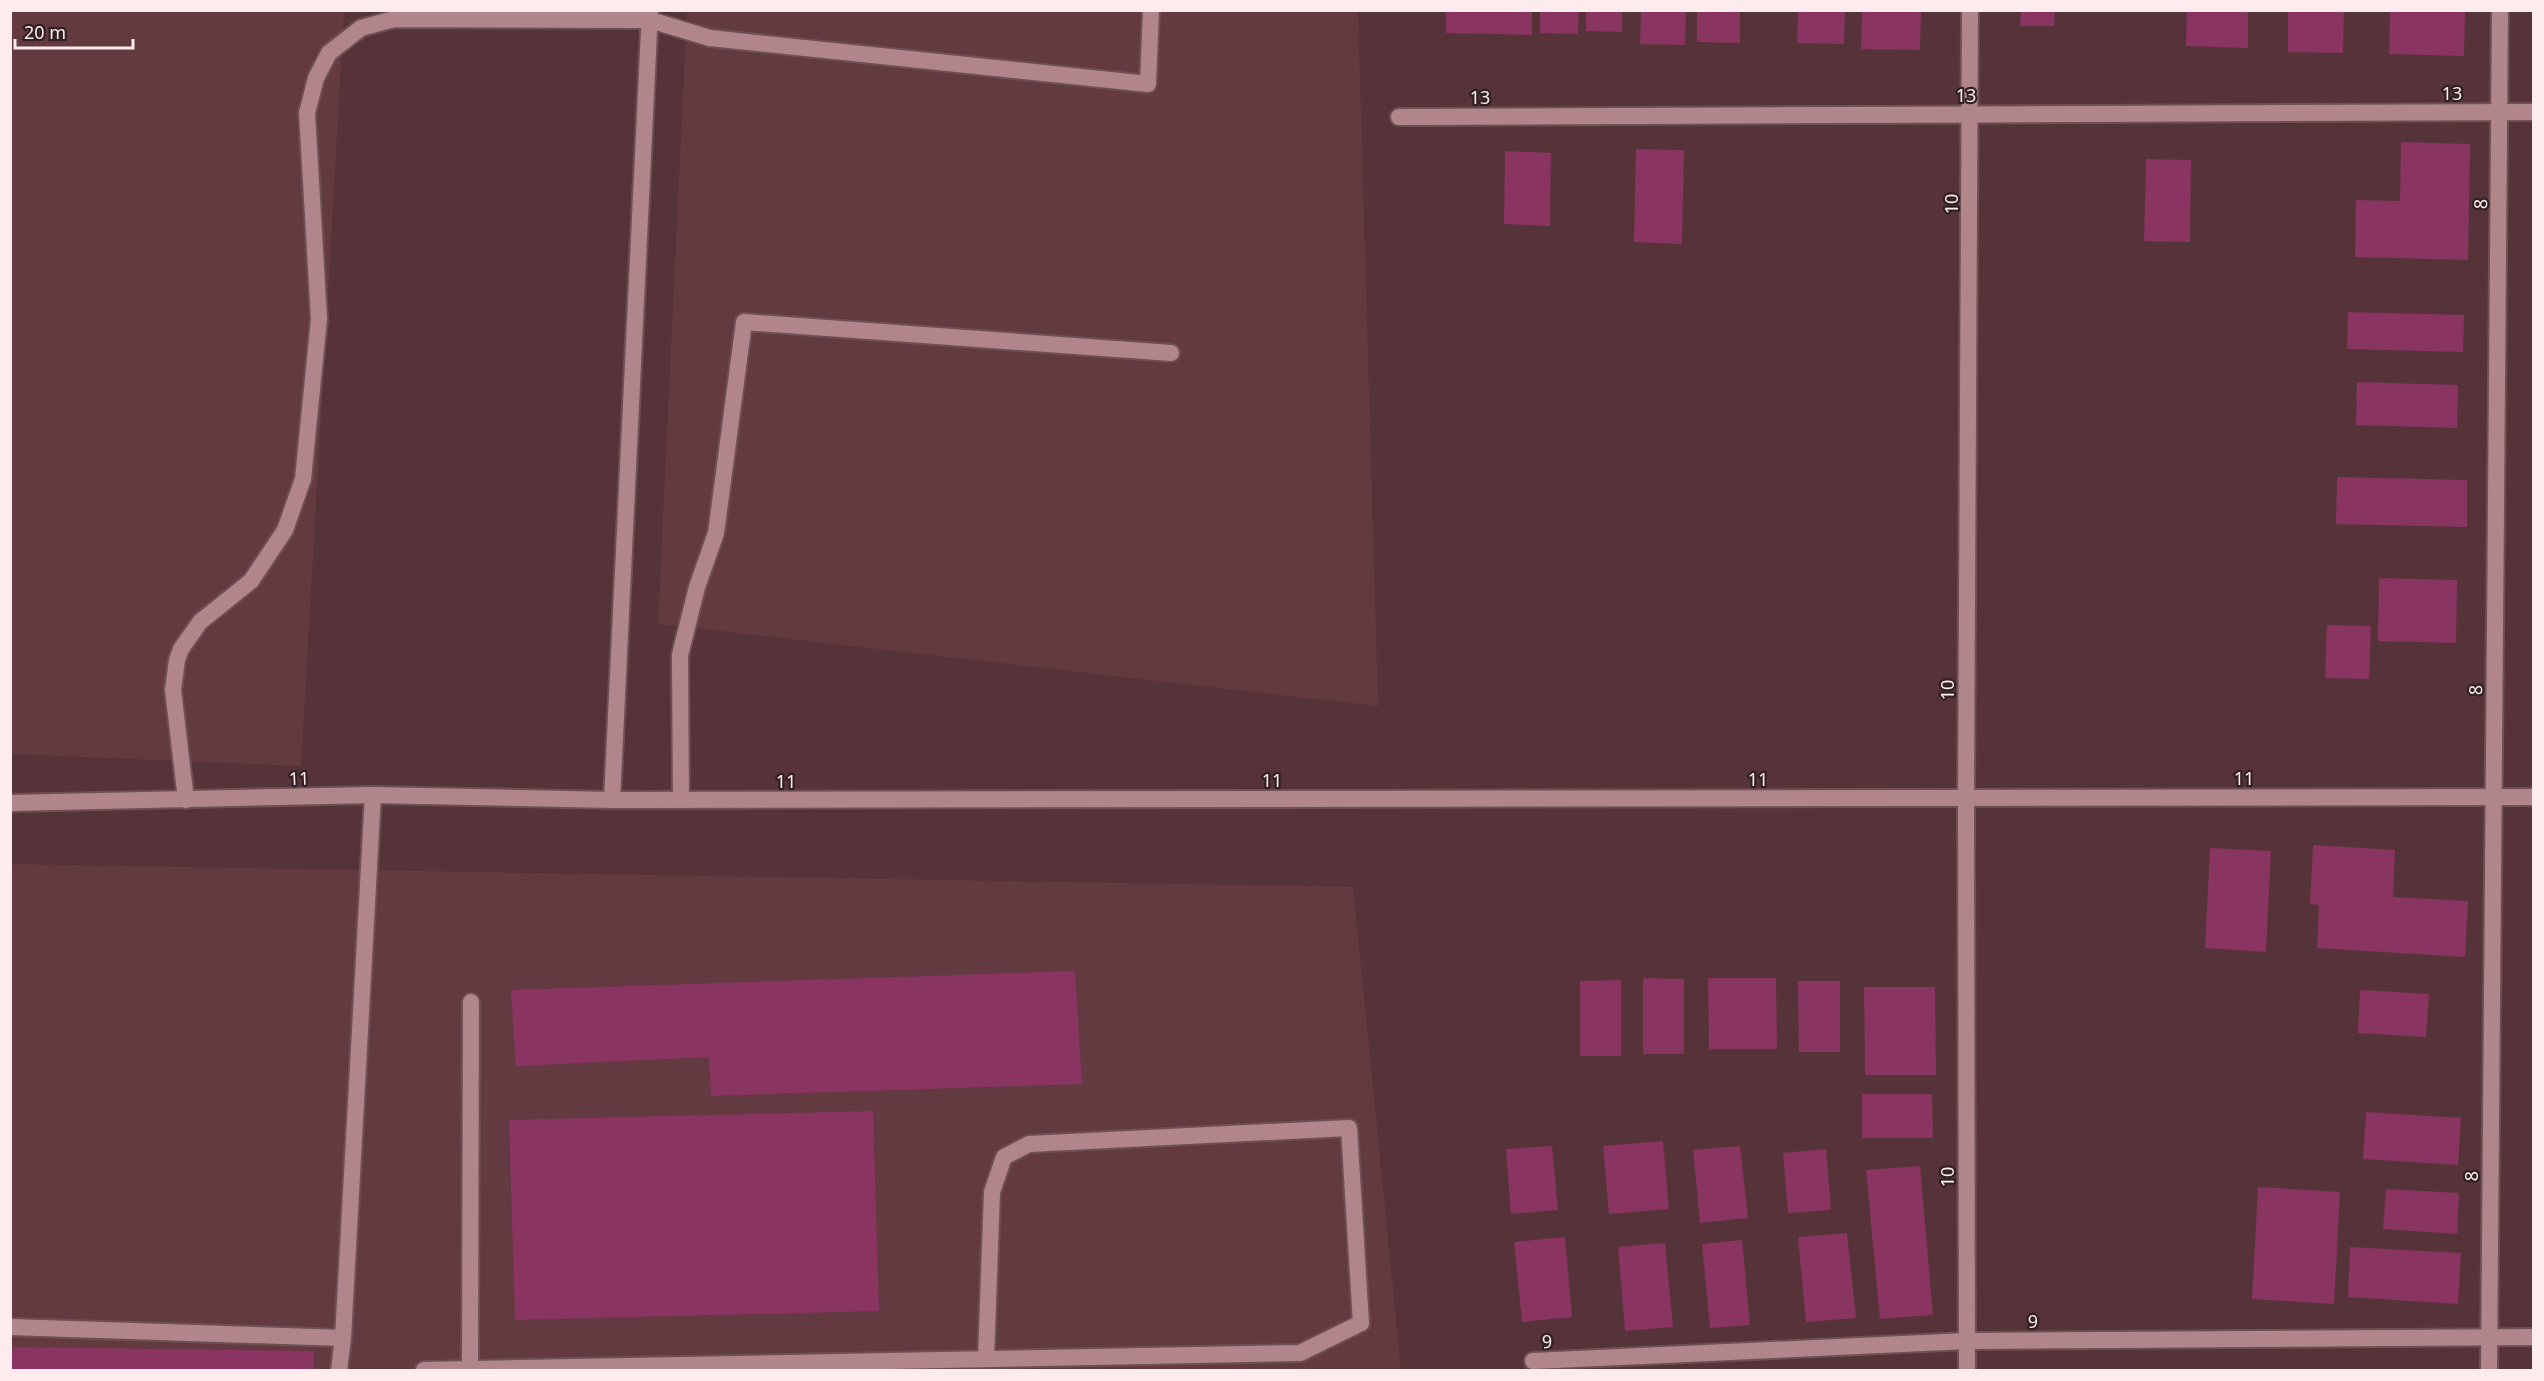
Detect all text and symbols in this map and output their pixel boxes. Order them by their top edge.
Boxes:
scale bar [15,12,134,50]
text: 20 m [24,20,66,44]
street label: 13 [2442,81,2462,105]
street label: 13 [1956,83,1976,107]
street label: 13 [1470,85,1490,109]
street label: 10 [1939,194,1963,214]
street label: 8 [2468,199,2492,209]
street label: 10 [1935,680,1959,700]
street label: 8 [2463,685,2487,695]
street label: 11 [288,766,310,790]
street label: 11 [2234,766,2254,790]
street label: 11 [1748,767,1768,791]
street label: 11 [1262,768,1282,792]
street label: 11 [776,769,796,793]
street label: 10 [1935,1167,1959,1187]
street label: 8 [2459,1171,2483,1181]
street label: 9 [2028,1309,2038,1333]
street label: 9 [1541,1329,1553,1353]

